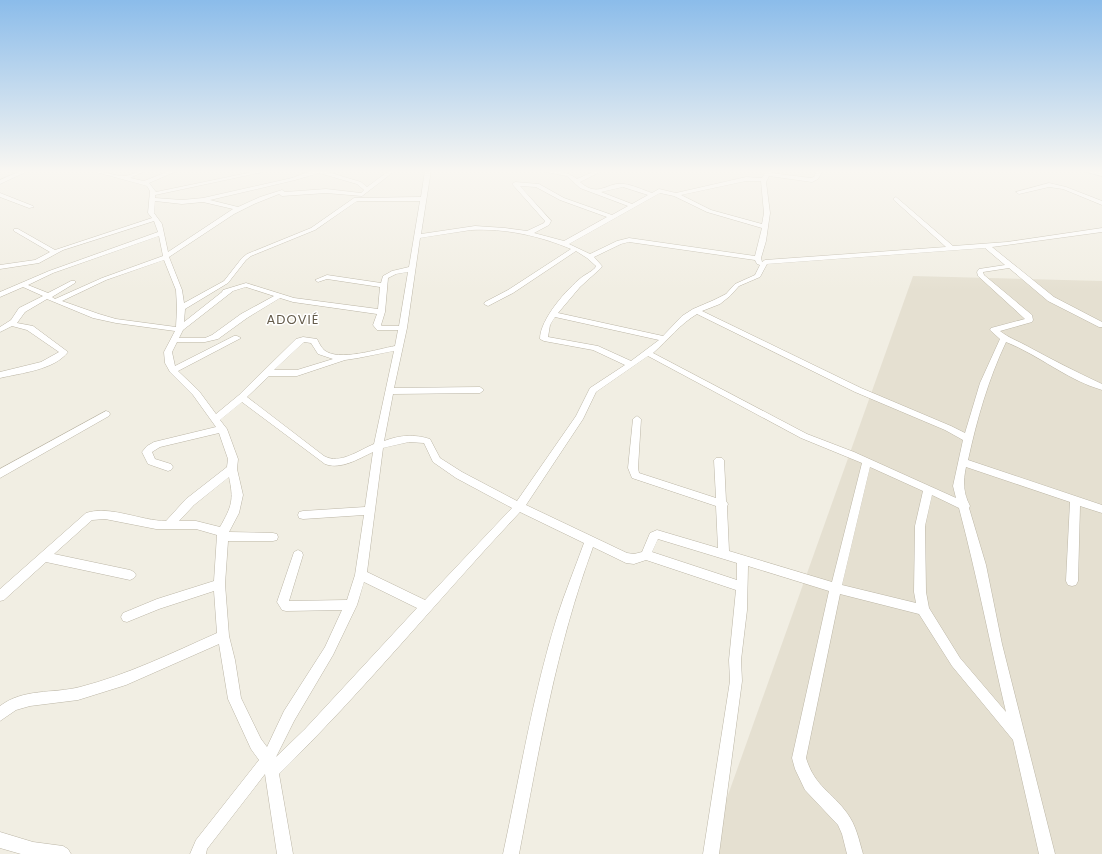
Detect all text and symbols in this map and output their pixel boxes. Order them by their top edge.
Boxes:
district label: ADOVIÉ [267,310,319,329]

